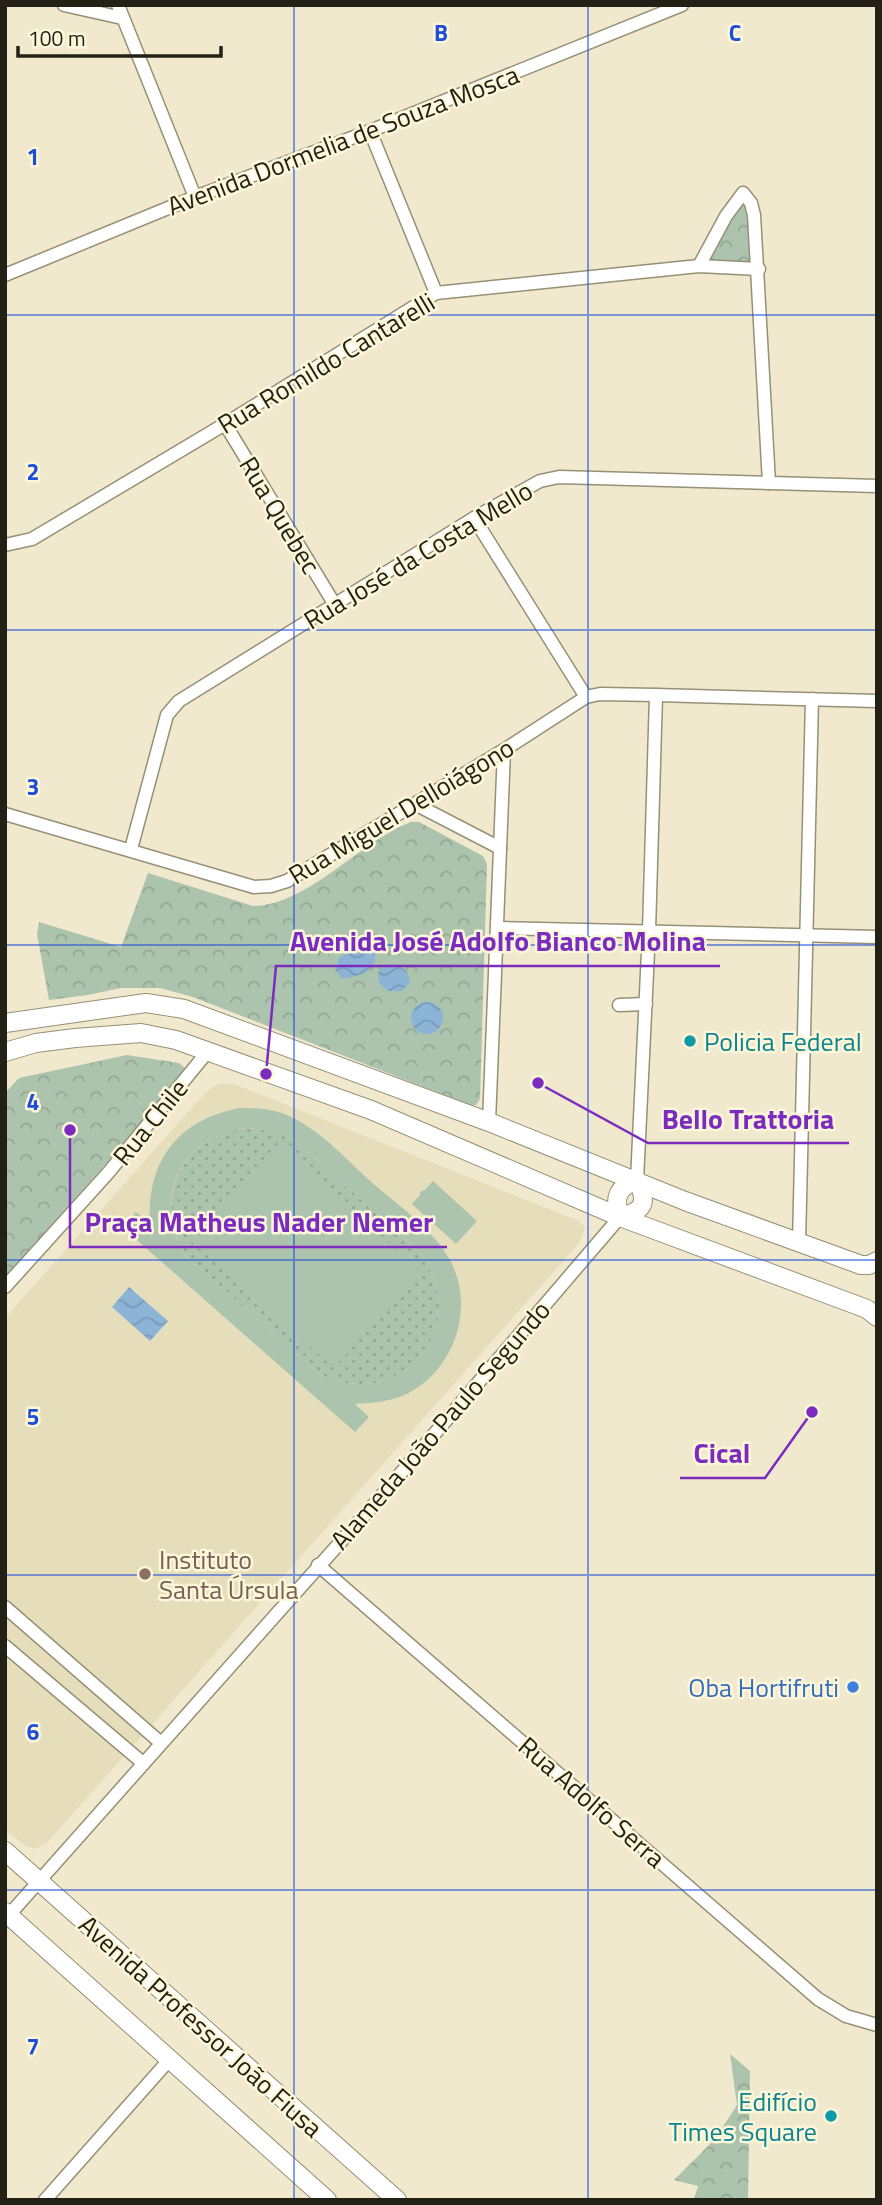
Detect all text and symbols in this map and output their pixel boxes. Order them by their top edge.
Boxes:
scale bar [18,14,220,58]
text: B [434,15,448,50]
text: C [729,15,741,50]
text: 100 m [28,22,85,54]
street label: Avenida Dormelia de Souza Mosca [161,55,525,225]
text: 1 [27,139,39,174]
street label: Rua Romildo Cantarelli [210,283,442,443]
street label: Rua Quebec [230,449,330,581]
text: 2 [27,454,39,489]
street label: Rua José da Costa Mello [296,471,540,639]
street label: Rua Miguel Delloiágono [281,728,521,894]
text: 3 [27,769,39,804]
callout: Avenida José Adolfo Bianco Molina [276,917,720,966]
text: Avenida José Adolfo Bianco Molina [290,919,706,962]
place label: Policia Federal [704,1022,862,1061]
marker: Policia Federal [682,1033,698,1049]
street label: Rua Chile [103,1070,197,1174]
text: 4 [27,1084,39,1119]
callout: Bello Trattoria [648,1094,849,1143]
text: Bello Trattoria [662,1097,834,1140]
callout: Praça Matheus Nader Nemer [70,1198,447,1247]
text: Praça Matheus Nader Nemer [85,1200,433,1243]
street label: Alameda João Paulo Segundo [321,1292,559,1558]
text: 5 [27,1399,39,1434]
callout: Cical [680,1429,765,1478]
text: Cical [694,1431,750,1474]
place label: Instituto Santa Úrsula [159,1540,299,1609]
marker: Instituto Santa Úrsula [137,1566,153,1582]
place label: Oba Hortifruti [688,1668,839,1707]
marker: Oba Hortifruti [845,1679,861,1695]
text: 6 [27,1714,40,1749]
street label: Rua Adolfo Serra [510,1727,674,1877]
street label: Avenida Professor João Fiusa [70,1906,332,2146]
text: 7 [27,2029,39,2064]
place label: Edifício Times Square [668,2082,817,2151]
marker: Edifício Times Square [823,2108,839,2124]

